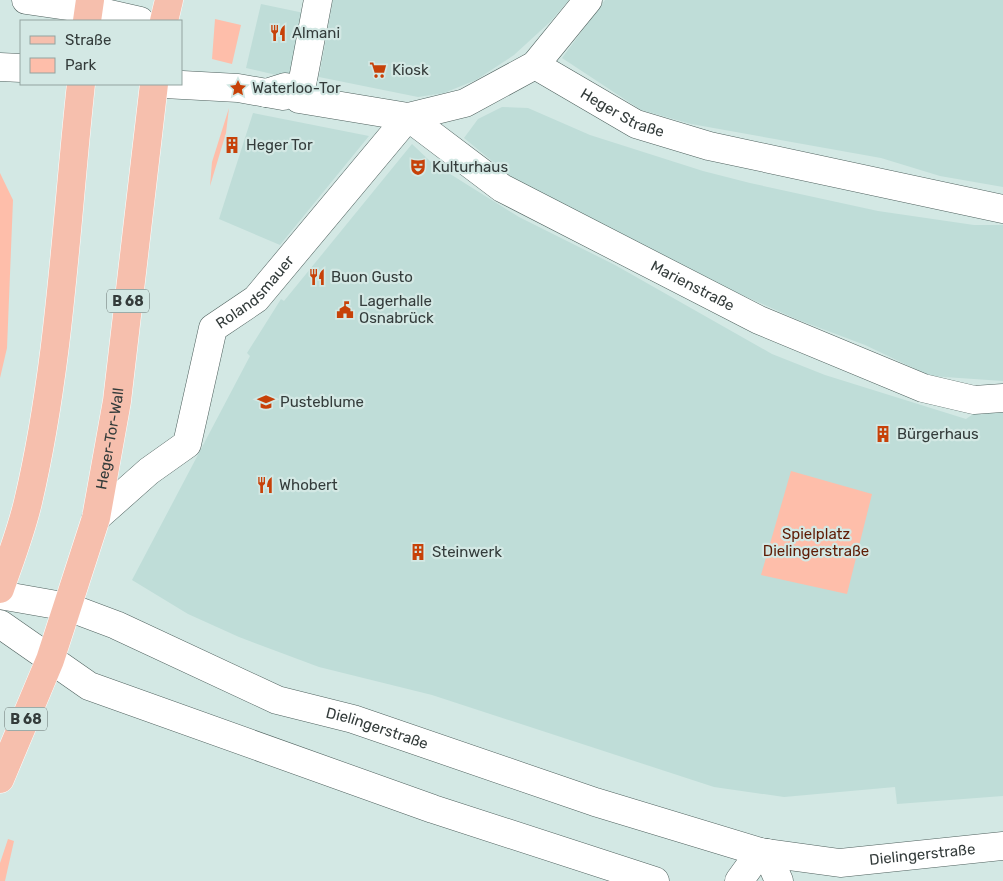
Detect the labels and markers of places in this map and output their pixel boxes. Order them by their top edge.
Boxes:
restaurant icon: Almani [268,23,288,43]
place label: Almani [292,24,340,42]
supermarket icon: Kiosk [368,60,388,80]
place label: Kiosk [392,61,429,79]
place icon: Waterloo-Tor [228,78,248,98]
place label: Waterloo-Tor [252,79,341,97]
building icon: Heger Tor [222,135,242,155]
place label: Heger Tor [246,136,313,154]
theatre icon: Kulturhaus [408,157,428,177]
place label: Kulturhaus [432,158,508,176]
restaurant icon: Buon Gusto [307,267,327,287]
place label: Buon Gusto [331,268,413,286]
place label: Lagerhalle Osnabrück [359,292,434,327]
public building icon: Lagerhalle Osnabrück [335,300,355,320]
school or university icon: Pusteblume [256,392,276,412]
place label: Pusteblume [280,393,364,411]
building icon: Bürgerhaus [873,424,893,444]
place label: Bürgerhaus [897,425,979,443]
restaurant icon: Whobert [255,475,275,495]
place label: Whobert [279,476,338,494]
building icon: Steinwerk [408,542,428,562]
place label: Steinwerk [432,543,502,561]

